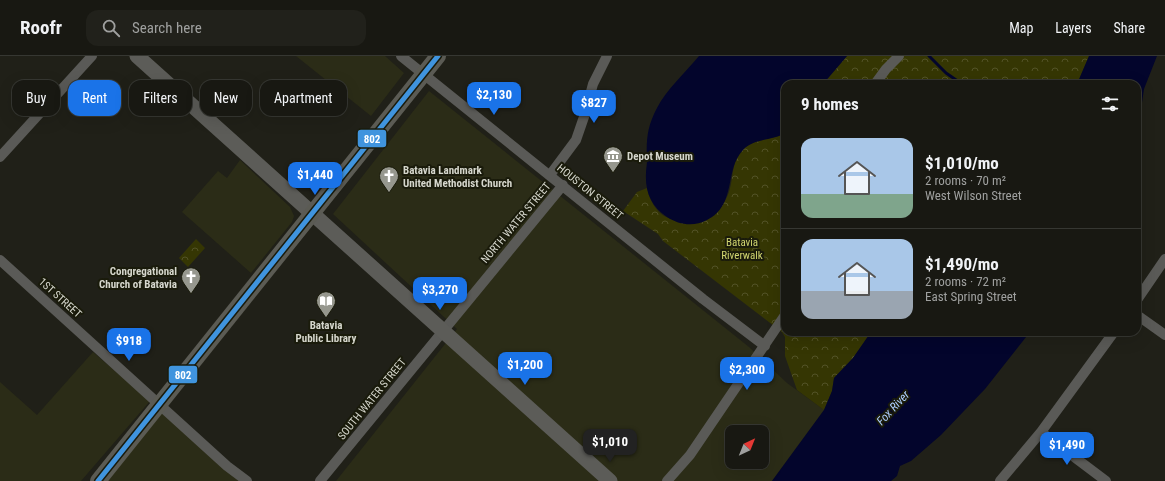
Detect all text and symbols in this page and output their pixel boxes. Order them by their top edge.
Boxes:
search box [86,10,366,46]
text: Roofr [20,16,62,39]
icon: search [100,17,122,39]
text: Search here [132,19,202,37]
text: Map [1009,20,1033,36]
text: Layers [1055,20,1092,36]
text: Share [1114,20,1145,36]
chip: Buy [12,80,60,116]
chip: Rent [68,80,121,116]
chip: Filters [129,80,192,116]
chip: New [200,80,252,116]
chip: Apartment [260,80,347,116]
pin: $2,130 [461,82,527,116]
text: $2,130 [476,87,512,102]
pin: $827 [570,90,618,124]
icon: filters [1099,93,1121,115]
text: 9 homes [801,94,859,114]
text: $827 [581,95,607,110]
line badge: 802 [357,129,387,148]
text: 802 [364,133,381,146]
museum icon: Depot Museum [602,145,624,173]
place label: Depot Museum [627,150,693,163]
text: $1,010/mo [925,153,999,173]
icon: home [833,154,881,202]
street label: HOUSTON STREET [554,161,626,223]
pin: $1,440 [282,162,348,196]
place label: Batavia Landmark United Methodist Church [403,164,512,190]
church icon: Batavia Landmark United Methodist Church [378,165,400,193]
text: $1,440 [297,167,333,182]
text: 2 rooms · 70 m² [925,173,1006,188]
street label: NORTH WATER STREET [478,180,554,266]
text: West Wilson Street [925,188,1022,203]
park label: Batavia Riverwalk [721,236,763,262]
text: $1,490/mo [925,254,999,274]
icon: home [833,255,881,303]
place label: Congregational Church of Batavia [99,265,177,291]
church icon: Congregational Church of Batavia [180,266,202,294]
text: 2 rooms · 72 m² [925,274,1006,289]
street label: 1ST STREET [36,275,84,321]
pin: $3,270 [407,277,473,311]
text: $3,270 [422,282,458,297]
text: East Spring Street [925,289,1017,304]
library icon: Batavia Public Library [315,290,337,318]
place label: Batavia Public Library [295,319,357,345]
pin: $918 [105,328,153,362]
text: $918 [116,333,142,348]
pin: $1,200 [492,352,558,386]
street label: SOUTH WATER STREET [335,355,409,442]
text: $1,200 [507,357,543,372]
pin: $2,300 [714,357,780,391]
text: $2,300 [729,362,765,377]
line badge: 802 [168,365,198,384]
text: 802 [175,369,192,382]
water label: Fox River [874,388,913,428]
north arrow [725,425,769,469]
map controls [725,425,769,469]
pin: $1,010 [577,429,643,463]
pin: $1,490 [1034,432,1100,466]
text: $1,010 [592,434,628,449]
text: $1,490 [1049,437,1085,452]

